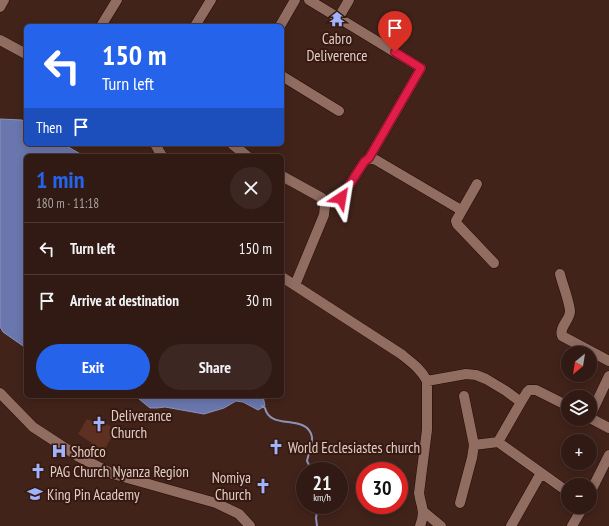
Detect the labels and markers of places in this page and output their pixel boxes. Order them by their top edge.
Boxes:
temple icon: Cabro Deliverence [328,10,346,28]
pin [378,11,412,52]
place label: Cabro Deliverence [306,29,368,65]
place label: Deliverance Church [111,406,172,442]
church icon: Deliverance Church [90,415,108,433]
church icon: World Ecclesiastes church [267,438,285,456]
place label: World Ecclesiastes church [288,438,420,457]
hospital icon: Shofco [50,442,68,460]
place label: Shofco [71,442,106,461]
church icon: PAG Church Nyanza Region [29,462,47,480]
place label: PAG Church Nyanza Region [50,462,189,481]
place label: Nomiya Church [212,468,251,504]
church icon: Nomiya Church [254,477,272,495]
school or university icon: King Pin Academy [26,485,44,503]
place label: King Pin Academy [47,485,140,504]

